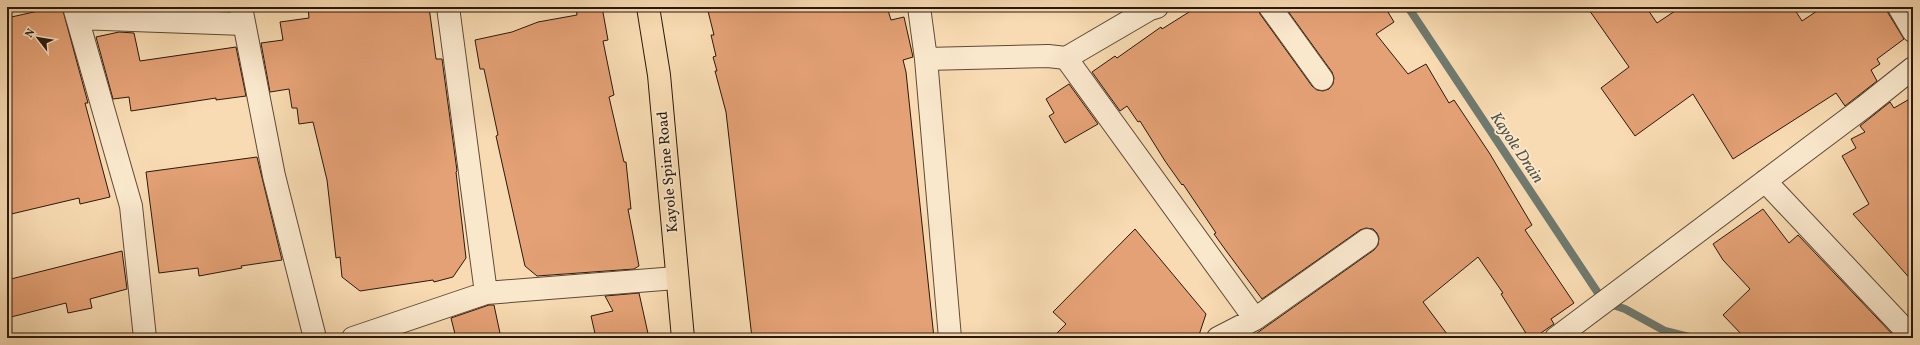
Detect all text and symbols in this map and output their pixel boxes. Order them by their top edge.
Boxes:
north arrow [18,18,58,58]
text: N [22,26,39,41]
water label: Kayole Drain [1484,108,1548,188]
street label: Kayole Spine Road [653,110,684,234]

